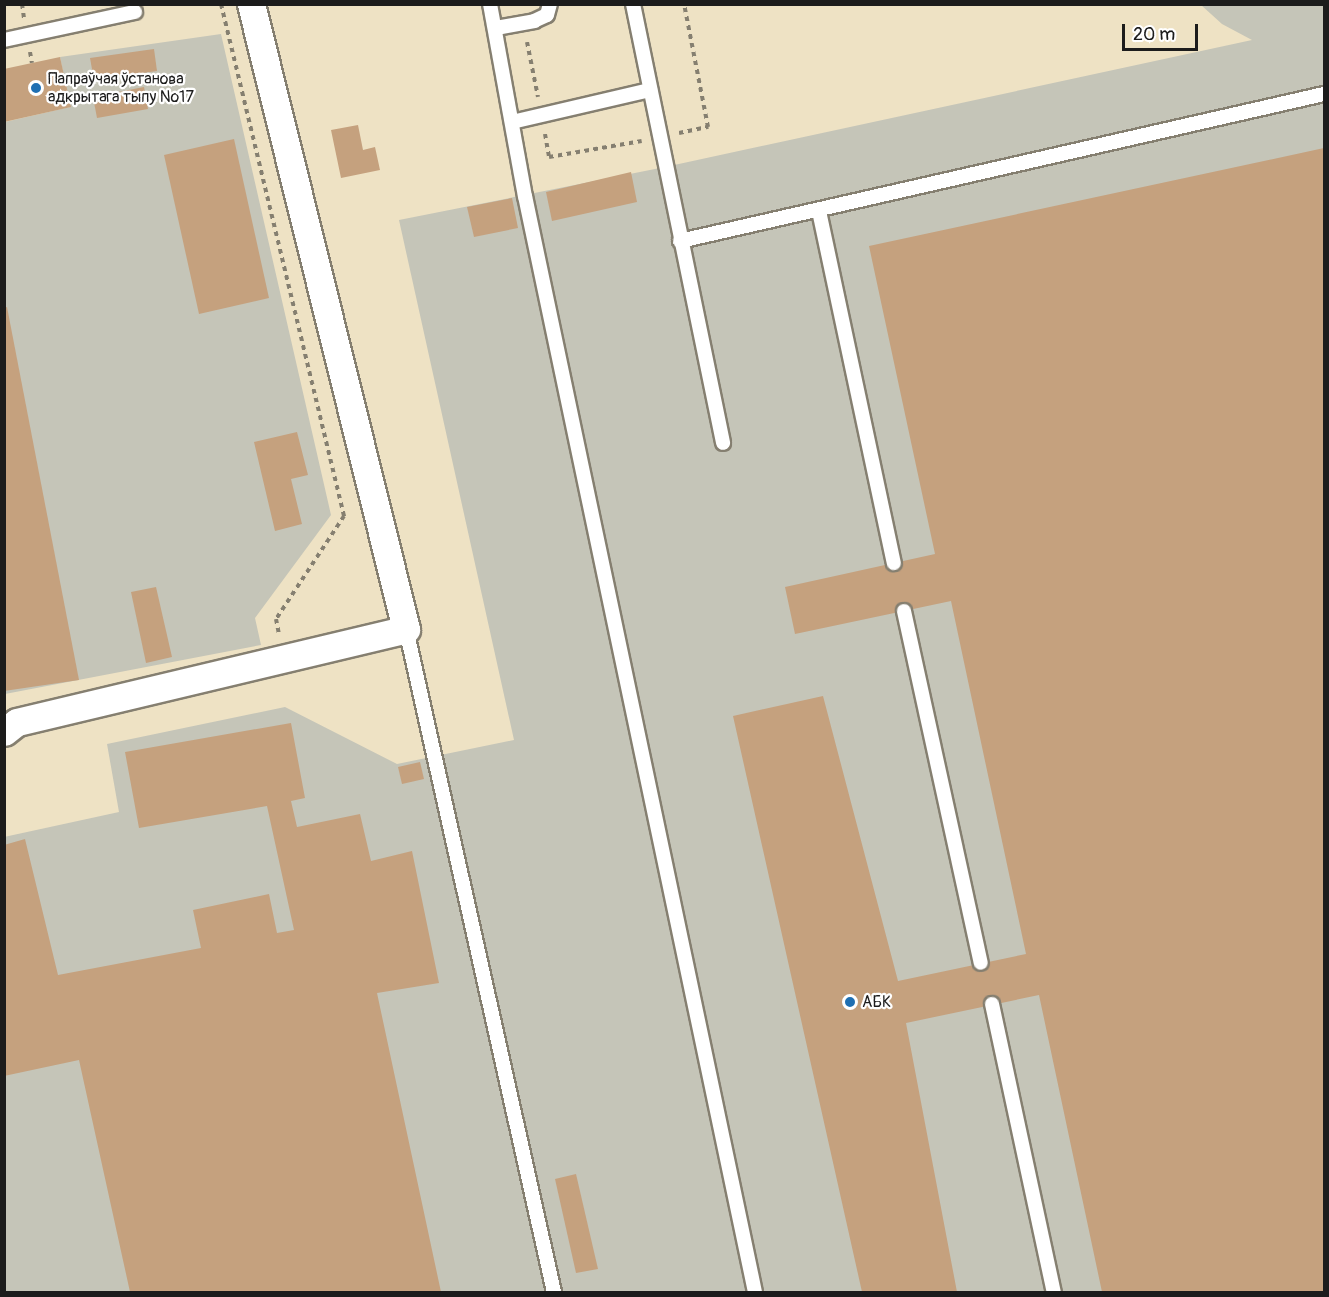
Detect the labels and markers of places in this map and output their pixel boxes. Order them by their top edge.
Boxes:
place label: Папраўчая ўстанова адкрытага тыпу №17 [48,69,194,107]
marker: Папраўчая ўстанова адкрытага тыпу №17 [29,81,43,95]
place label: АБК [862,992,891,1012]
marker: АБК [843,995,857,1009]

